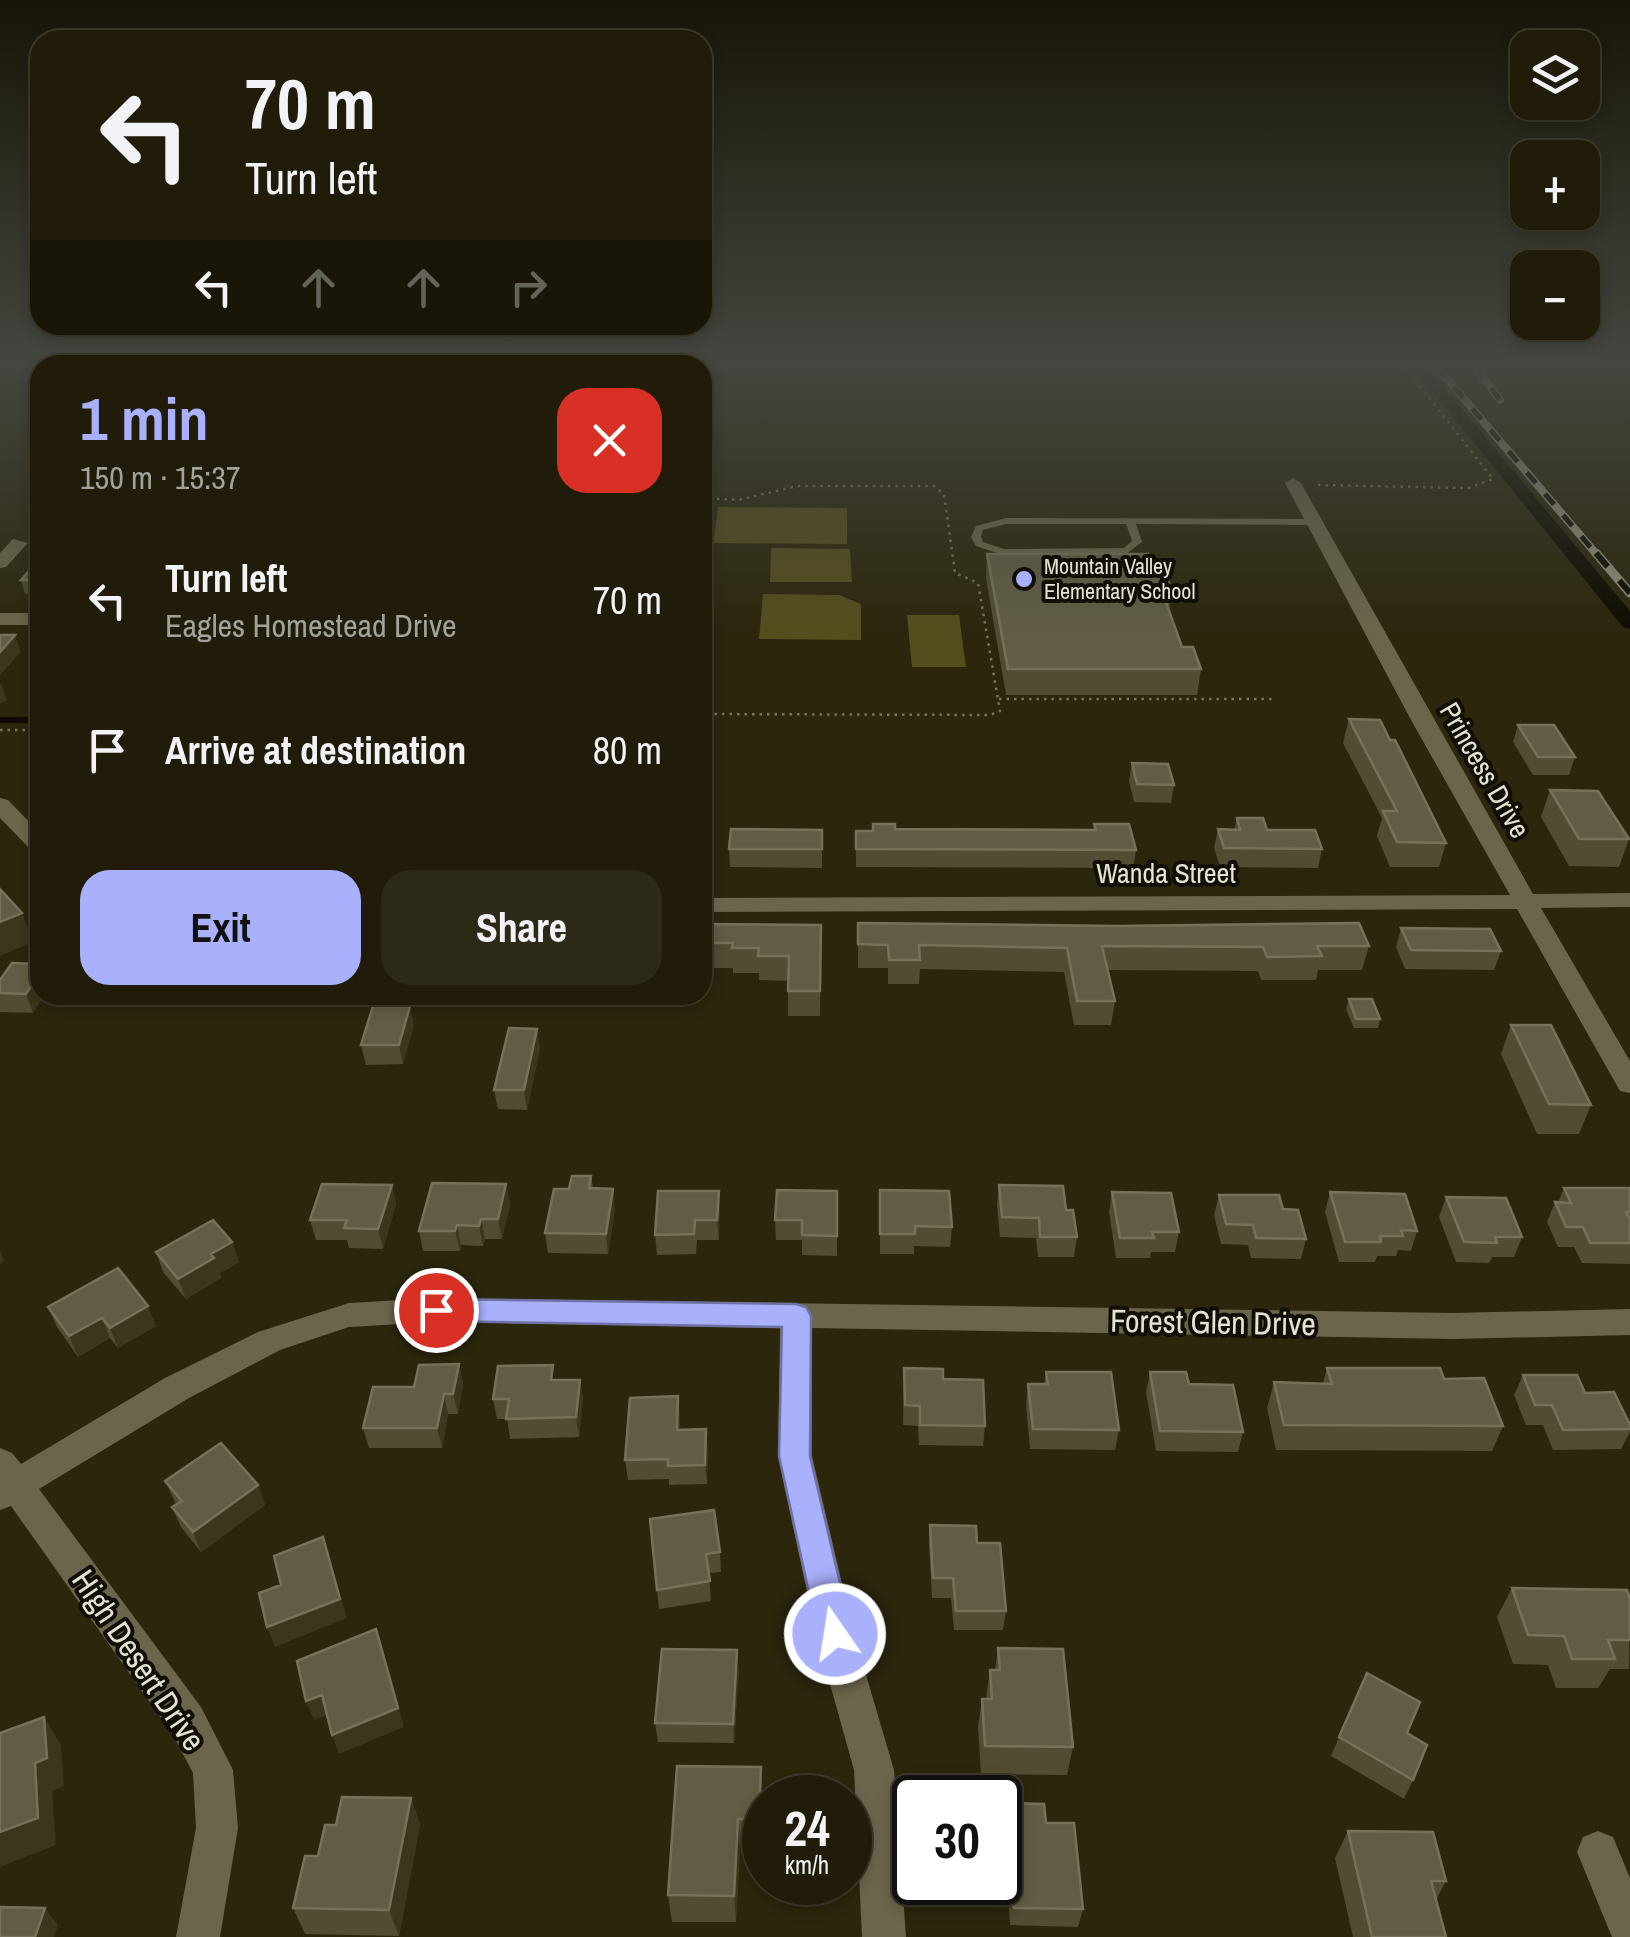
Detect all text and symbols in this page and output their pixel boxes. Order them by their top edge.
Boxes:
map controls [1510,30,1600,340]
button: layers [1510,30,1600,120]
text: 70 m [245,57,376,151]
icon: left [80,70,210,200]
button: + [1510,140,1600,230]
text: Turn left [245,147,377,208]
button: − [1510,250,1600,340]
icon: left [186,260,241,315]
icon: ahead [291,260,346,315]
icon: ahead [396,260,451,315]
icon: right [501,260,556,315]
text: 1 min [80,378,209,459]
button: close [557,388,662,493]
text: 150 m · 15:37 [80,456,240,499]
place label: Mountain Valley Elementary School [1044,551,1195,606]
text: Turn left [165,553,287,604]
marker: Mountain Valley Elementary School [1013,568,1035,590]
icon: left [80,573,135,628]
text: 70 m [593,575,662,626]
text: Eagles Homestead Drive [165,604,457,647]
street label: Princess Drive [1431,695,1539,845]
icon: arrive [80,723,135,778]
text: Arrive at destination [165,725,466,776]
text: 80 m [593,725,662,776]
street label: Wanda Street [1096,854,1236,892]
button: Exit [80,870,361,985]
button: Share [381,870,662,985]
pin [394,1268,479,1353]
icon: arrive [409,1283,464,1338]
street label: Forest Glen Drive [1110,1299,1316,1345]
street label: High Desert Drive [62,1561,216,1759]
position arrow [783,1582,887,1686]
speed limit sign: 30 [892,1775,1022,1905]
text: 24 [784,1794,830,1862]
text: km/h [785,1848,829,1882]

